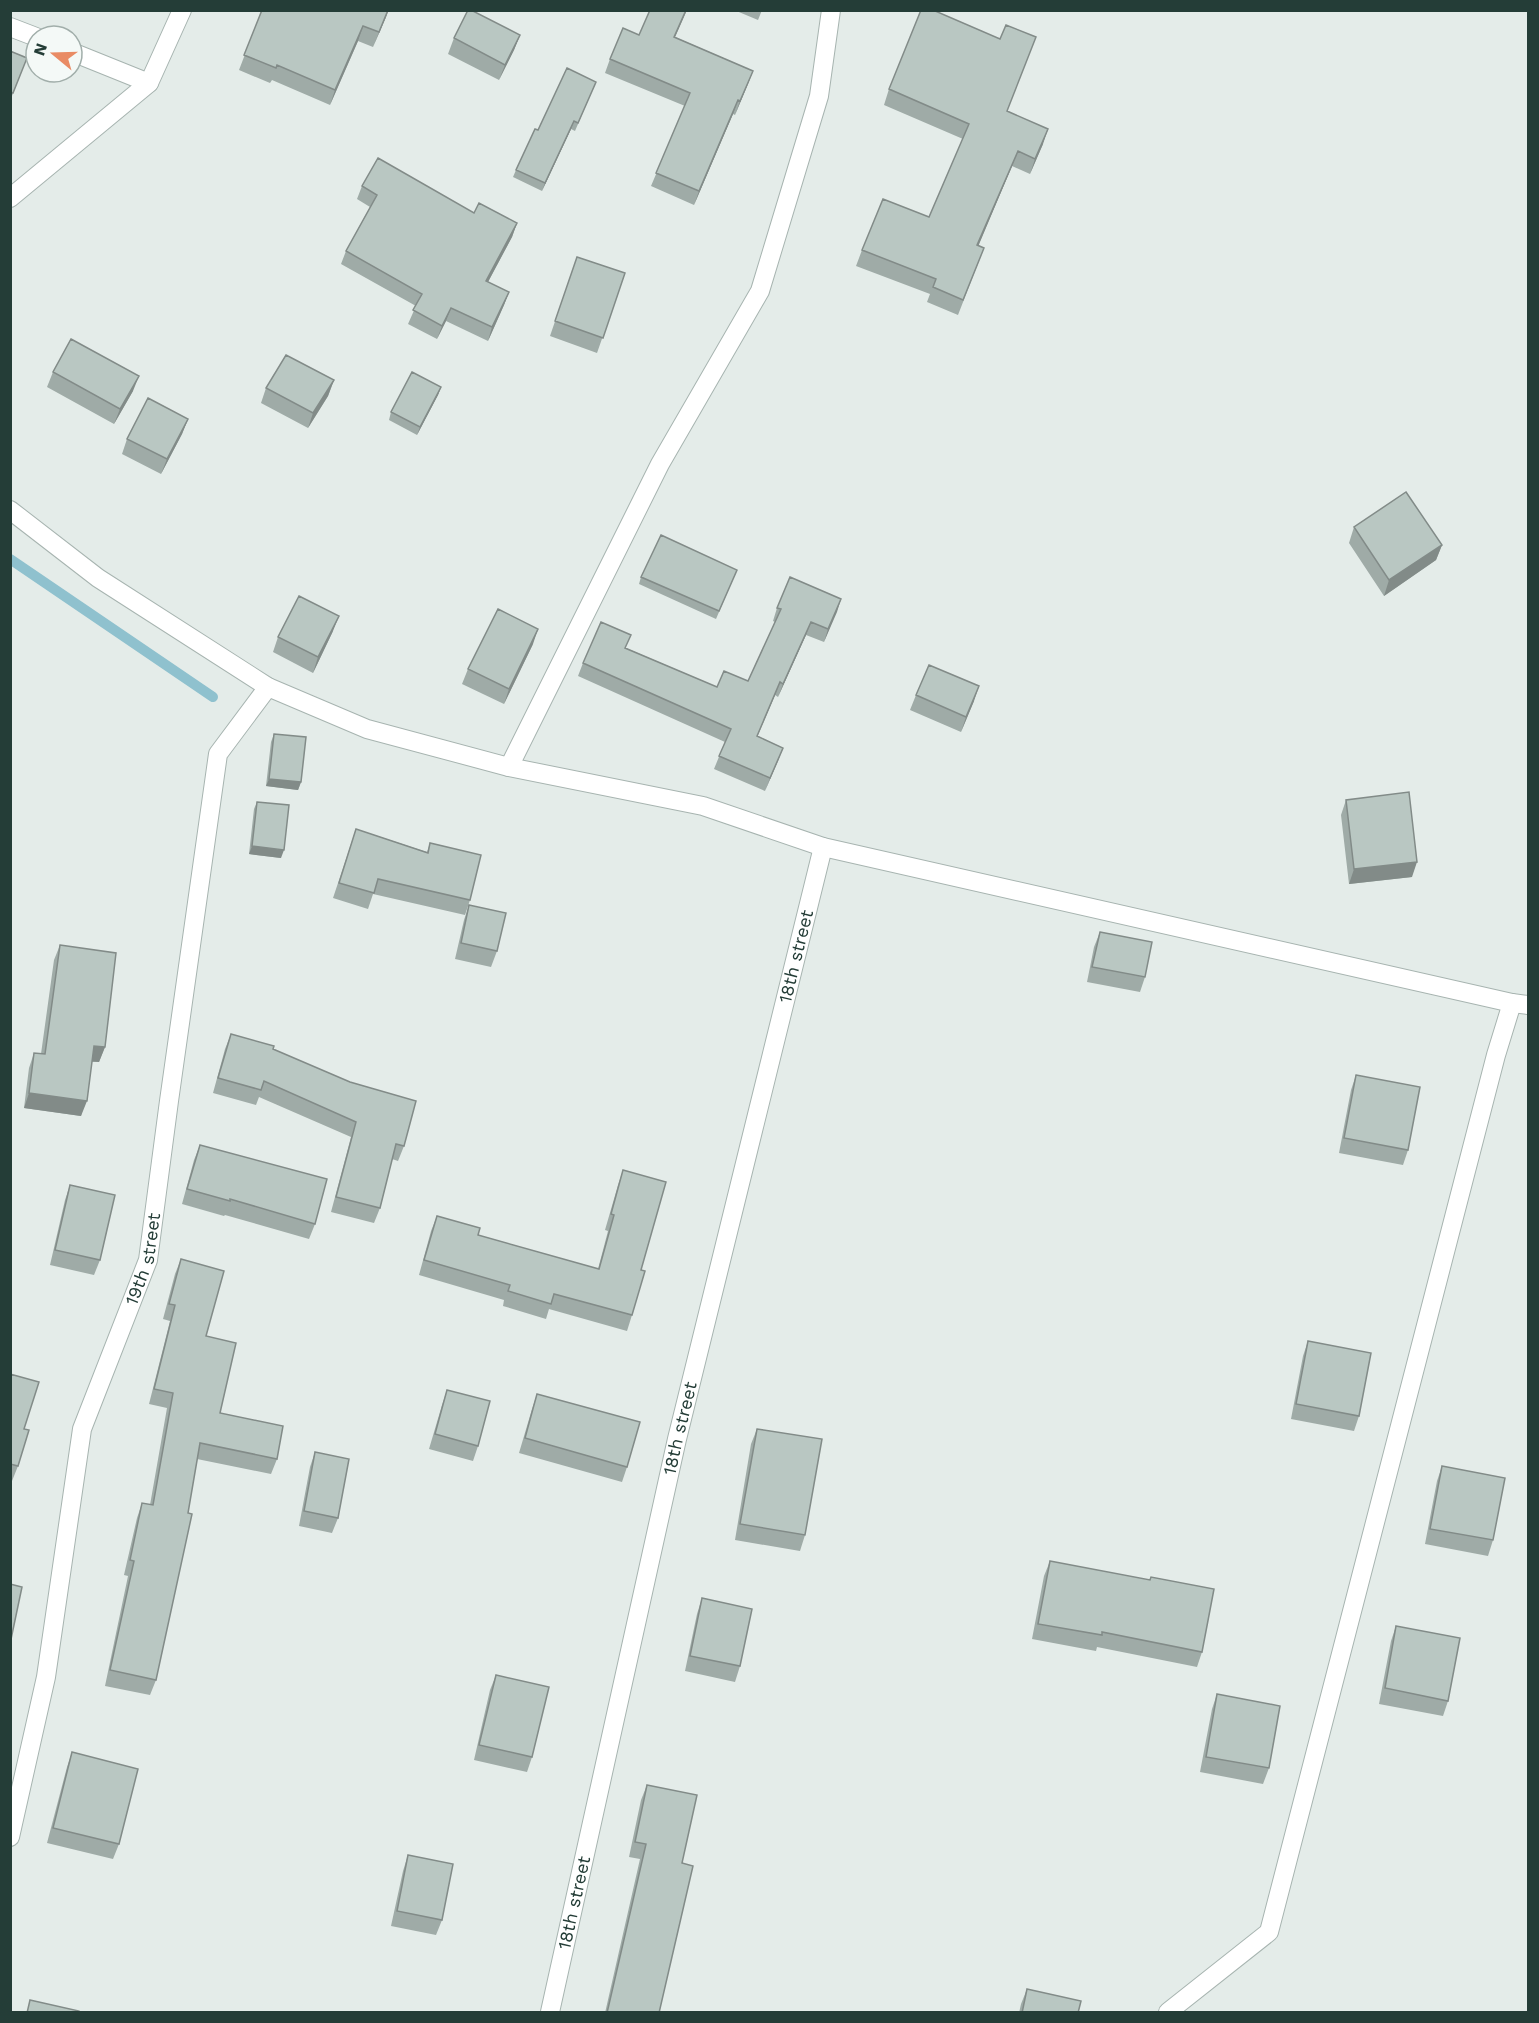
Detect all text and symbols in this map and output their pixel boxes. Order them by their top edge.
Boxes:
north arrow [24,24,84,84]
text: N [29,41,51,58]
street label: 18th street [774,907,817,1005]
street label: 19th street [120,1211,164,1308]
street label: 18th street [658,1379,701,1477]
street label: 18th street [553,1853,594,1951]

